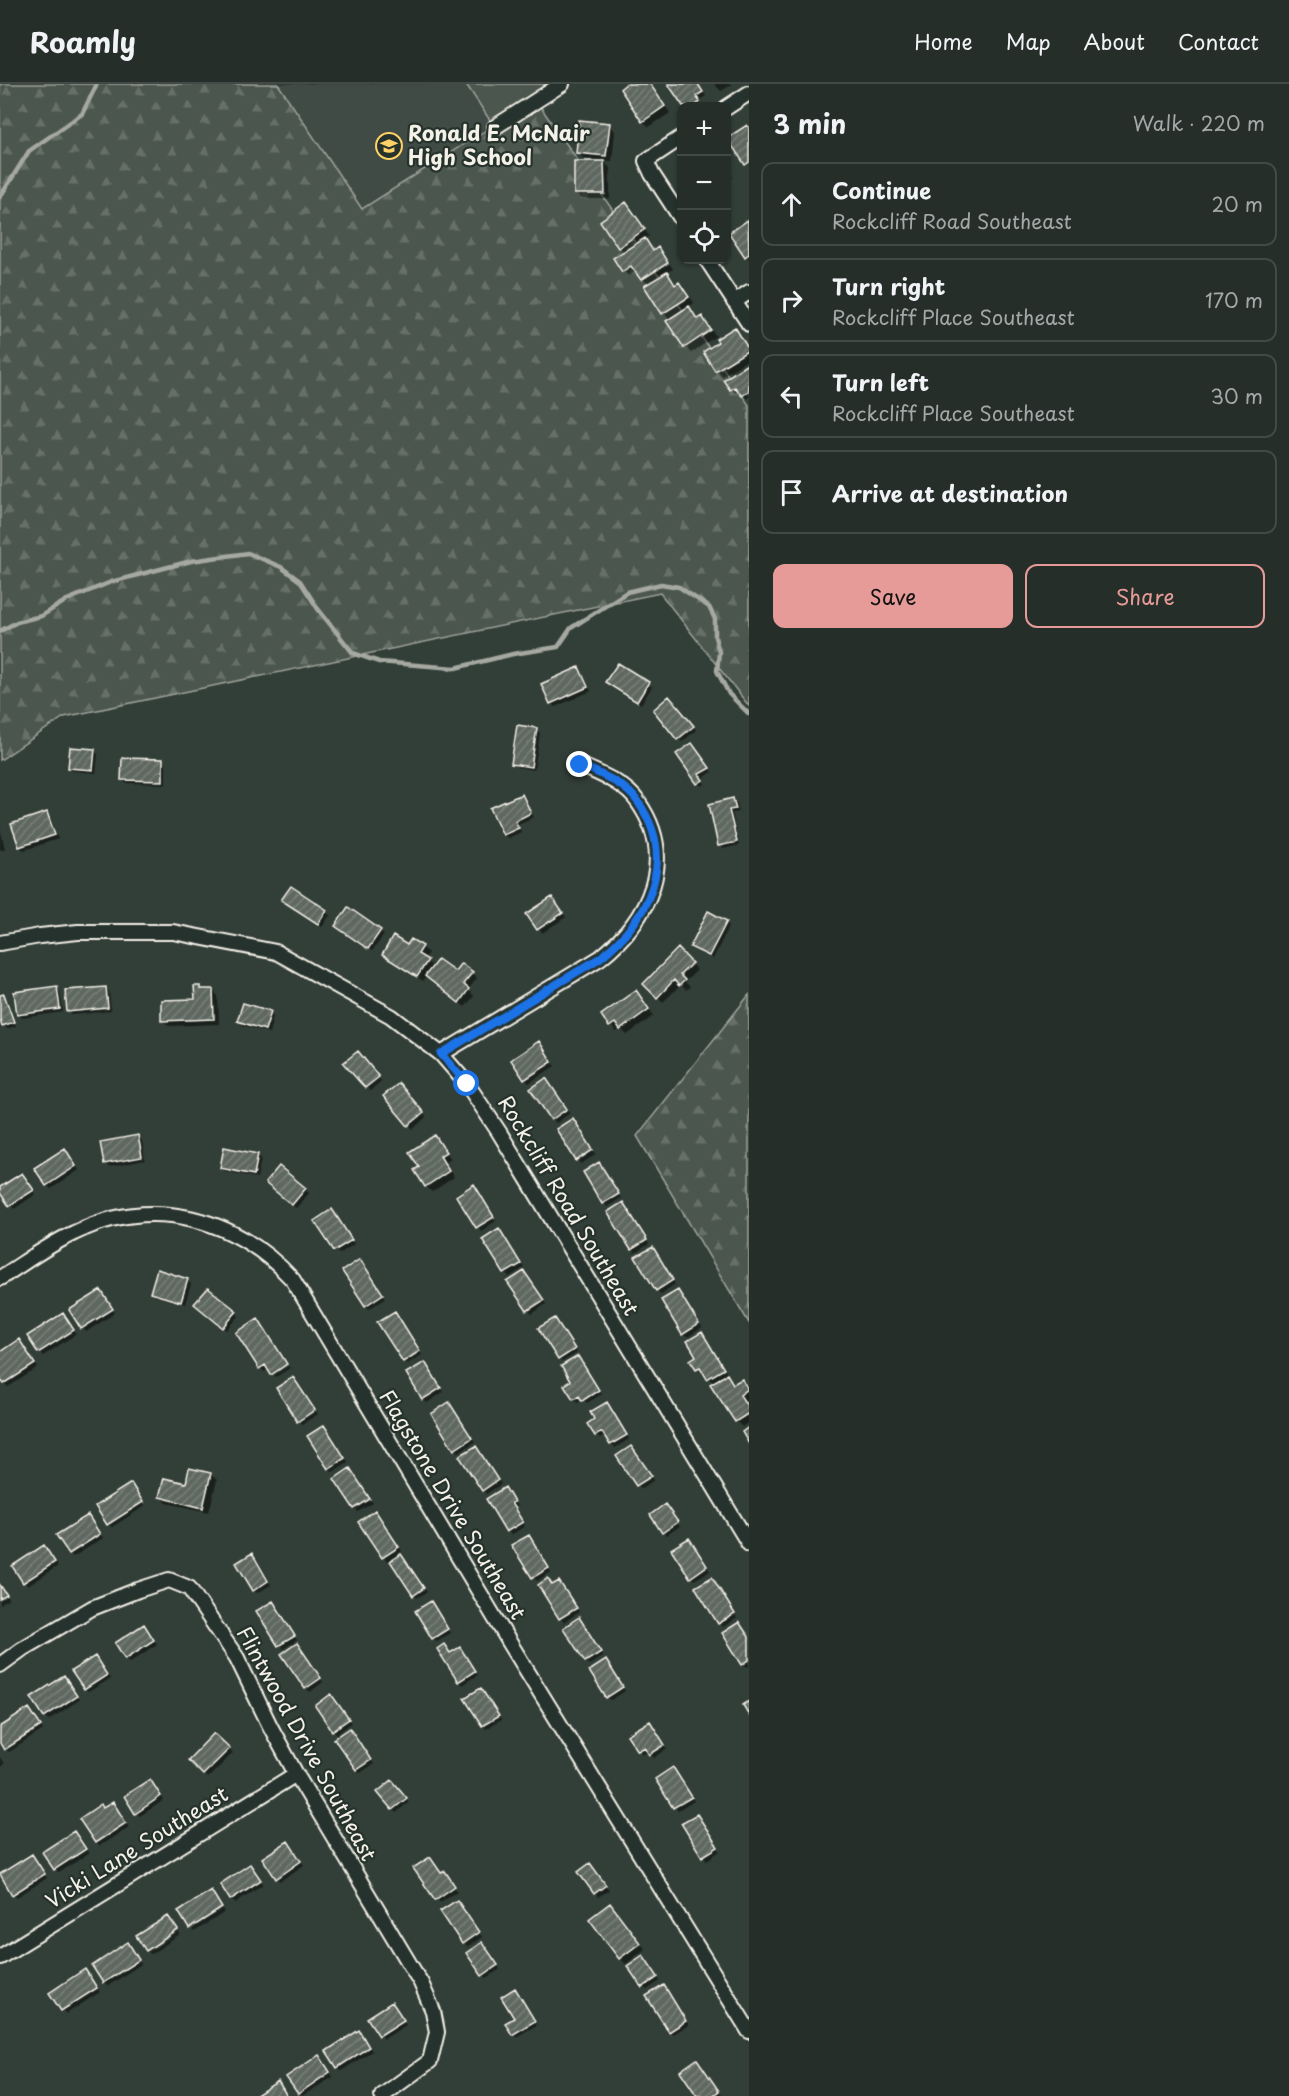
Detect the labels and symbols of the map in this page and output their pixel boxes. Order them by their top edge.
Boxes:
place label: Ronald E. McNair High School [408,116,590,172]
school or university icon: Ronald E. McNair High School [374,131,404,161]
route end [566,751,592,777]
route start [453,1070,479,1096]
street label: Rockcliff Road Southeast [491,1089,648,1321]
street label: Flagstone Drive Southeast [372,1383,535,1625]
street label: Flintwood Drive Southeast [230,1620,386,1866]
street label: Vicki Lane Southeast [38,1777,233,1916]

